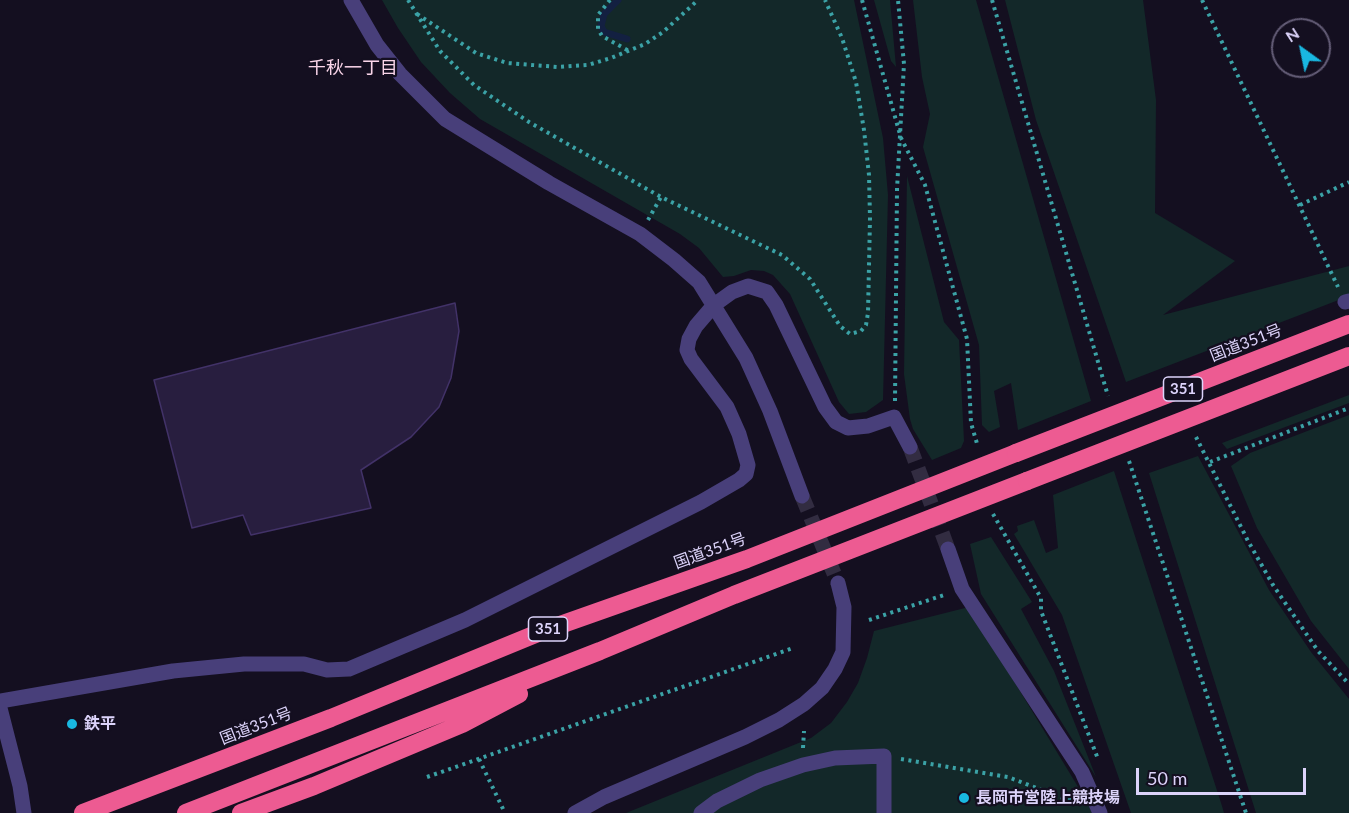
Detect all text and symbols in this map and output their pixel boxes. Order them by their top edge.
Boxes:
north arrow [1271,18,1331,78]
text: N [1282,23,1302,45]
district label: 千秋一丁目 [308,57,398,79]
street label: 国道351号 [1207,320,1285,366]
road number: 351 [1164,377,1202,401]
street label: 国道351号 [671,529,749,573]
road number: 351 [528,617,568,641]
street label: 国道351号 [217,703,295,749]
place label: 鉄平 [84,714,116,734]
marker: 鉄平 [65,717,79,731]
scale bar [1139,756,1308,794]
text: 50 m [1147,767,1187,789]
place label: 長岡市営陸上競技場 [976,788,1120,808]
marker: 長岡市営陸上競技場 [957,791,971,805]

